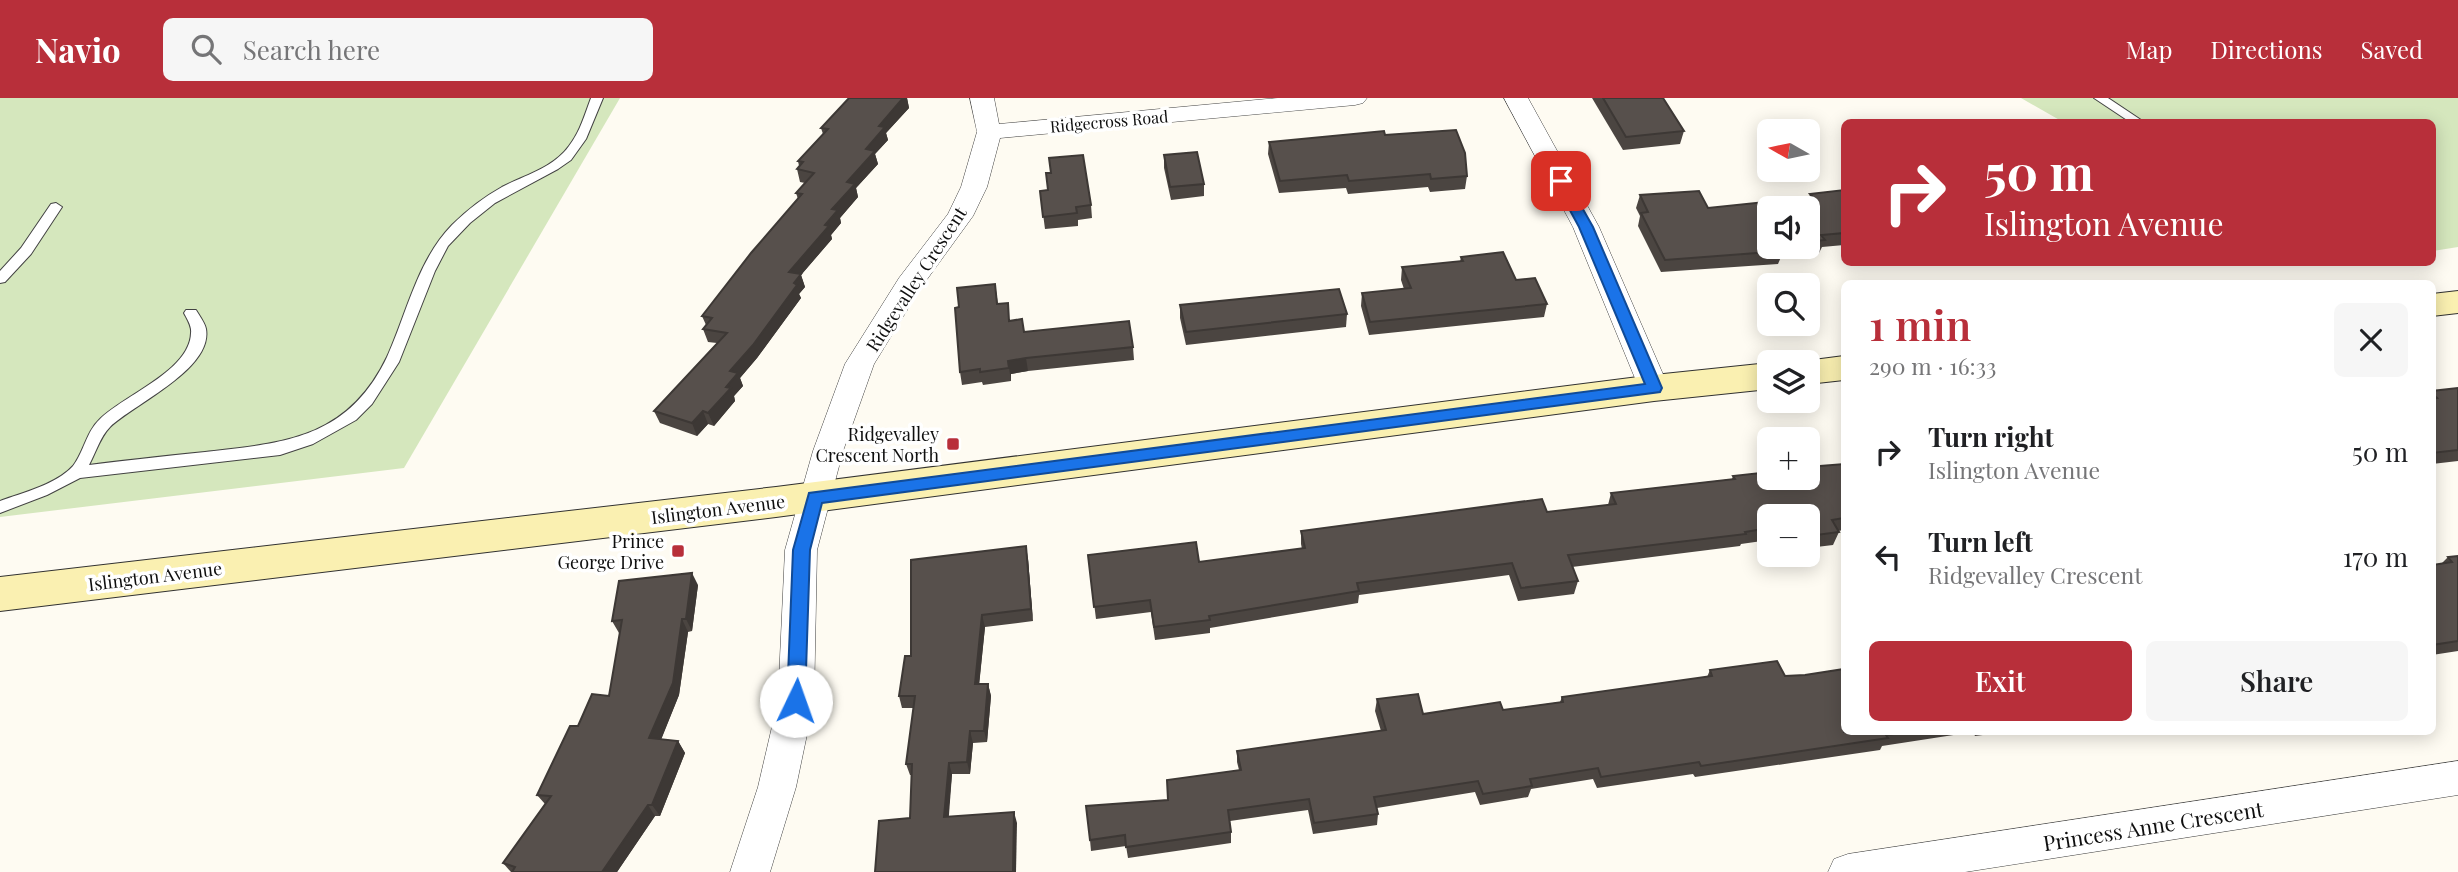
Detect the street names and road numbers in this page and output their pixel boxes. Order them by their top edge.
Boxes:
street label: Ridgecross Road [1049,105,1169,137]
street label: Ridgevalley Crescent [860,202,972,356]
street label: Islington Avenue [650,489,786,529]
street label: Islington Avenue [87,556,223,596]
street label: Princess Anne Crescent [2041,794,2266,856]

